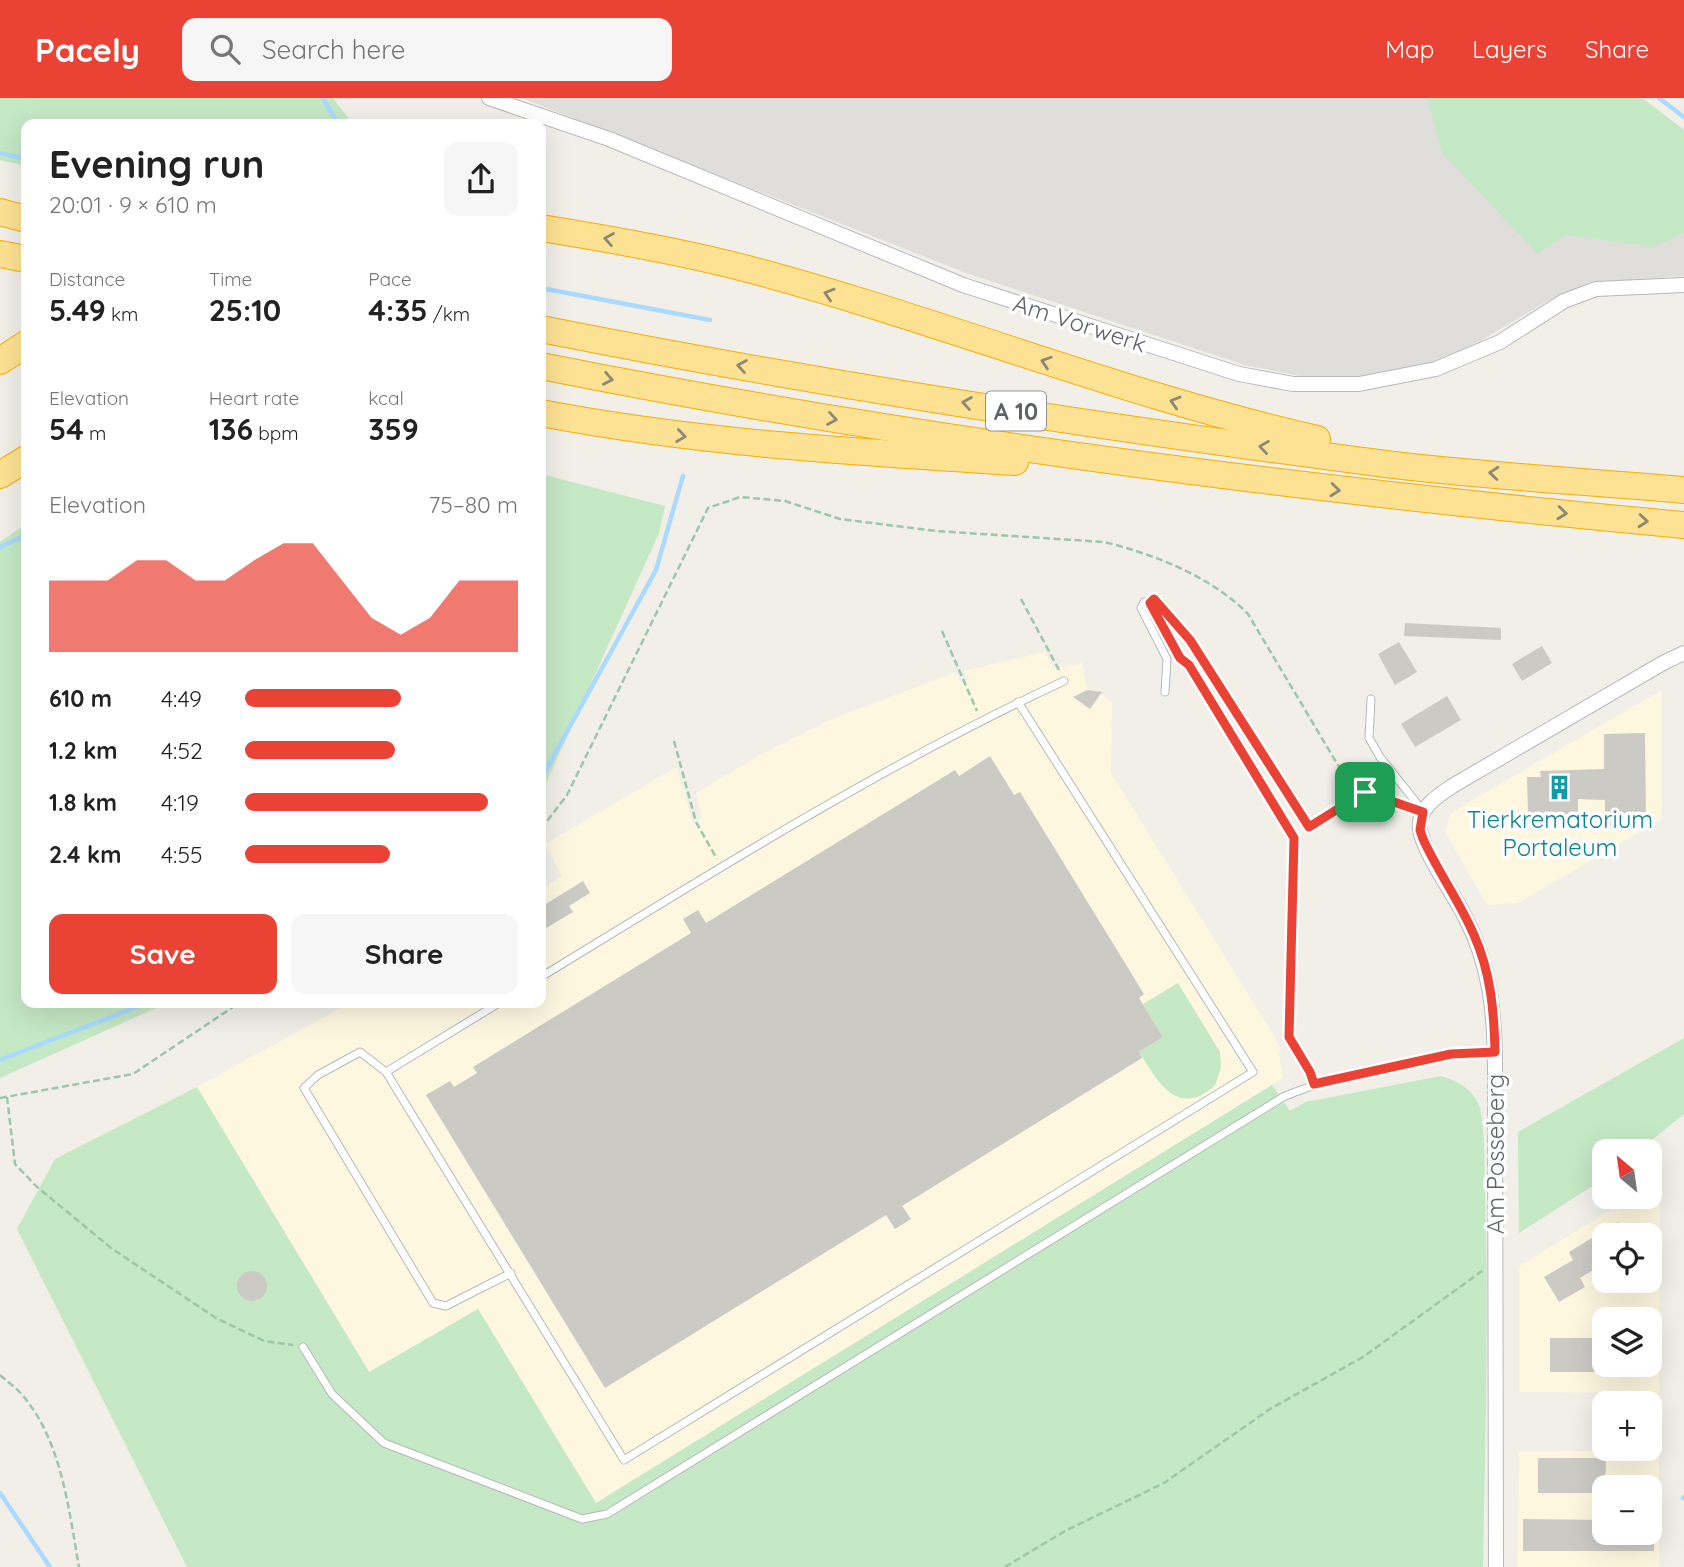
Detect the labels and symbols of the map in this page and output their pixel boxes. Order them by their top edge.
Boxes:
one-way arrow [603,232,615,247]
one-way arrow [824,287,836,302]
street label: Am Vorwerk [1010,287,1150,359]
one-way arrow [1041,356,1053,370]
one-way arrow [736,359,748,374]
one-way arrow [602,371,614,386]
road number: A 10 [986,392,1046,430]
one-way arrow [1169,395,1181,410]
one-way arrow [961,396,972,411]
one-way arrow [826,411,838,426]
one-way arrow [675,428,686,443]
one-way arrow [1258,440,1270,455]
one-way arrow [1488,466,1499,481]
one-way arrow [1330,482,1341,497]
one-way arrow [1557,505,1568,520]
one-way arrow [1638,513,1649,528]
pin [1335,762,1395,822]
building icon: Tierkrematorium Portaleum [1546,774,1574,802]
place label: Tierkrematorium Portaleum [1467,804,1653,862]
street label: Am Posseberg [1480,1074,1510,1234]
north arrow [1592,1139,1662,1209]

